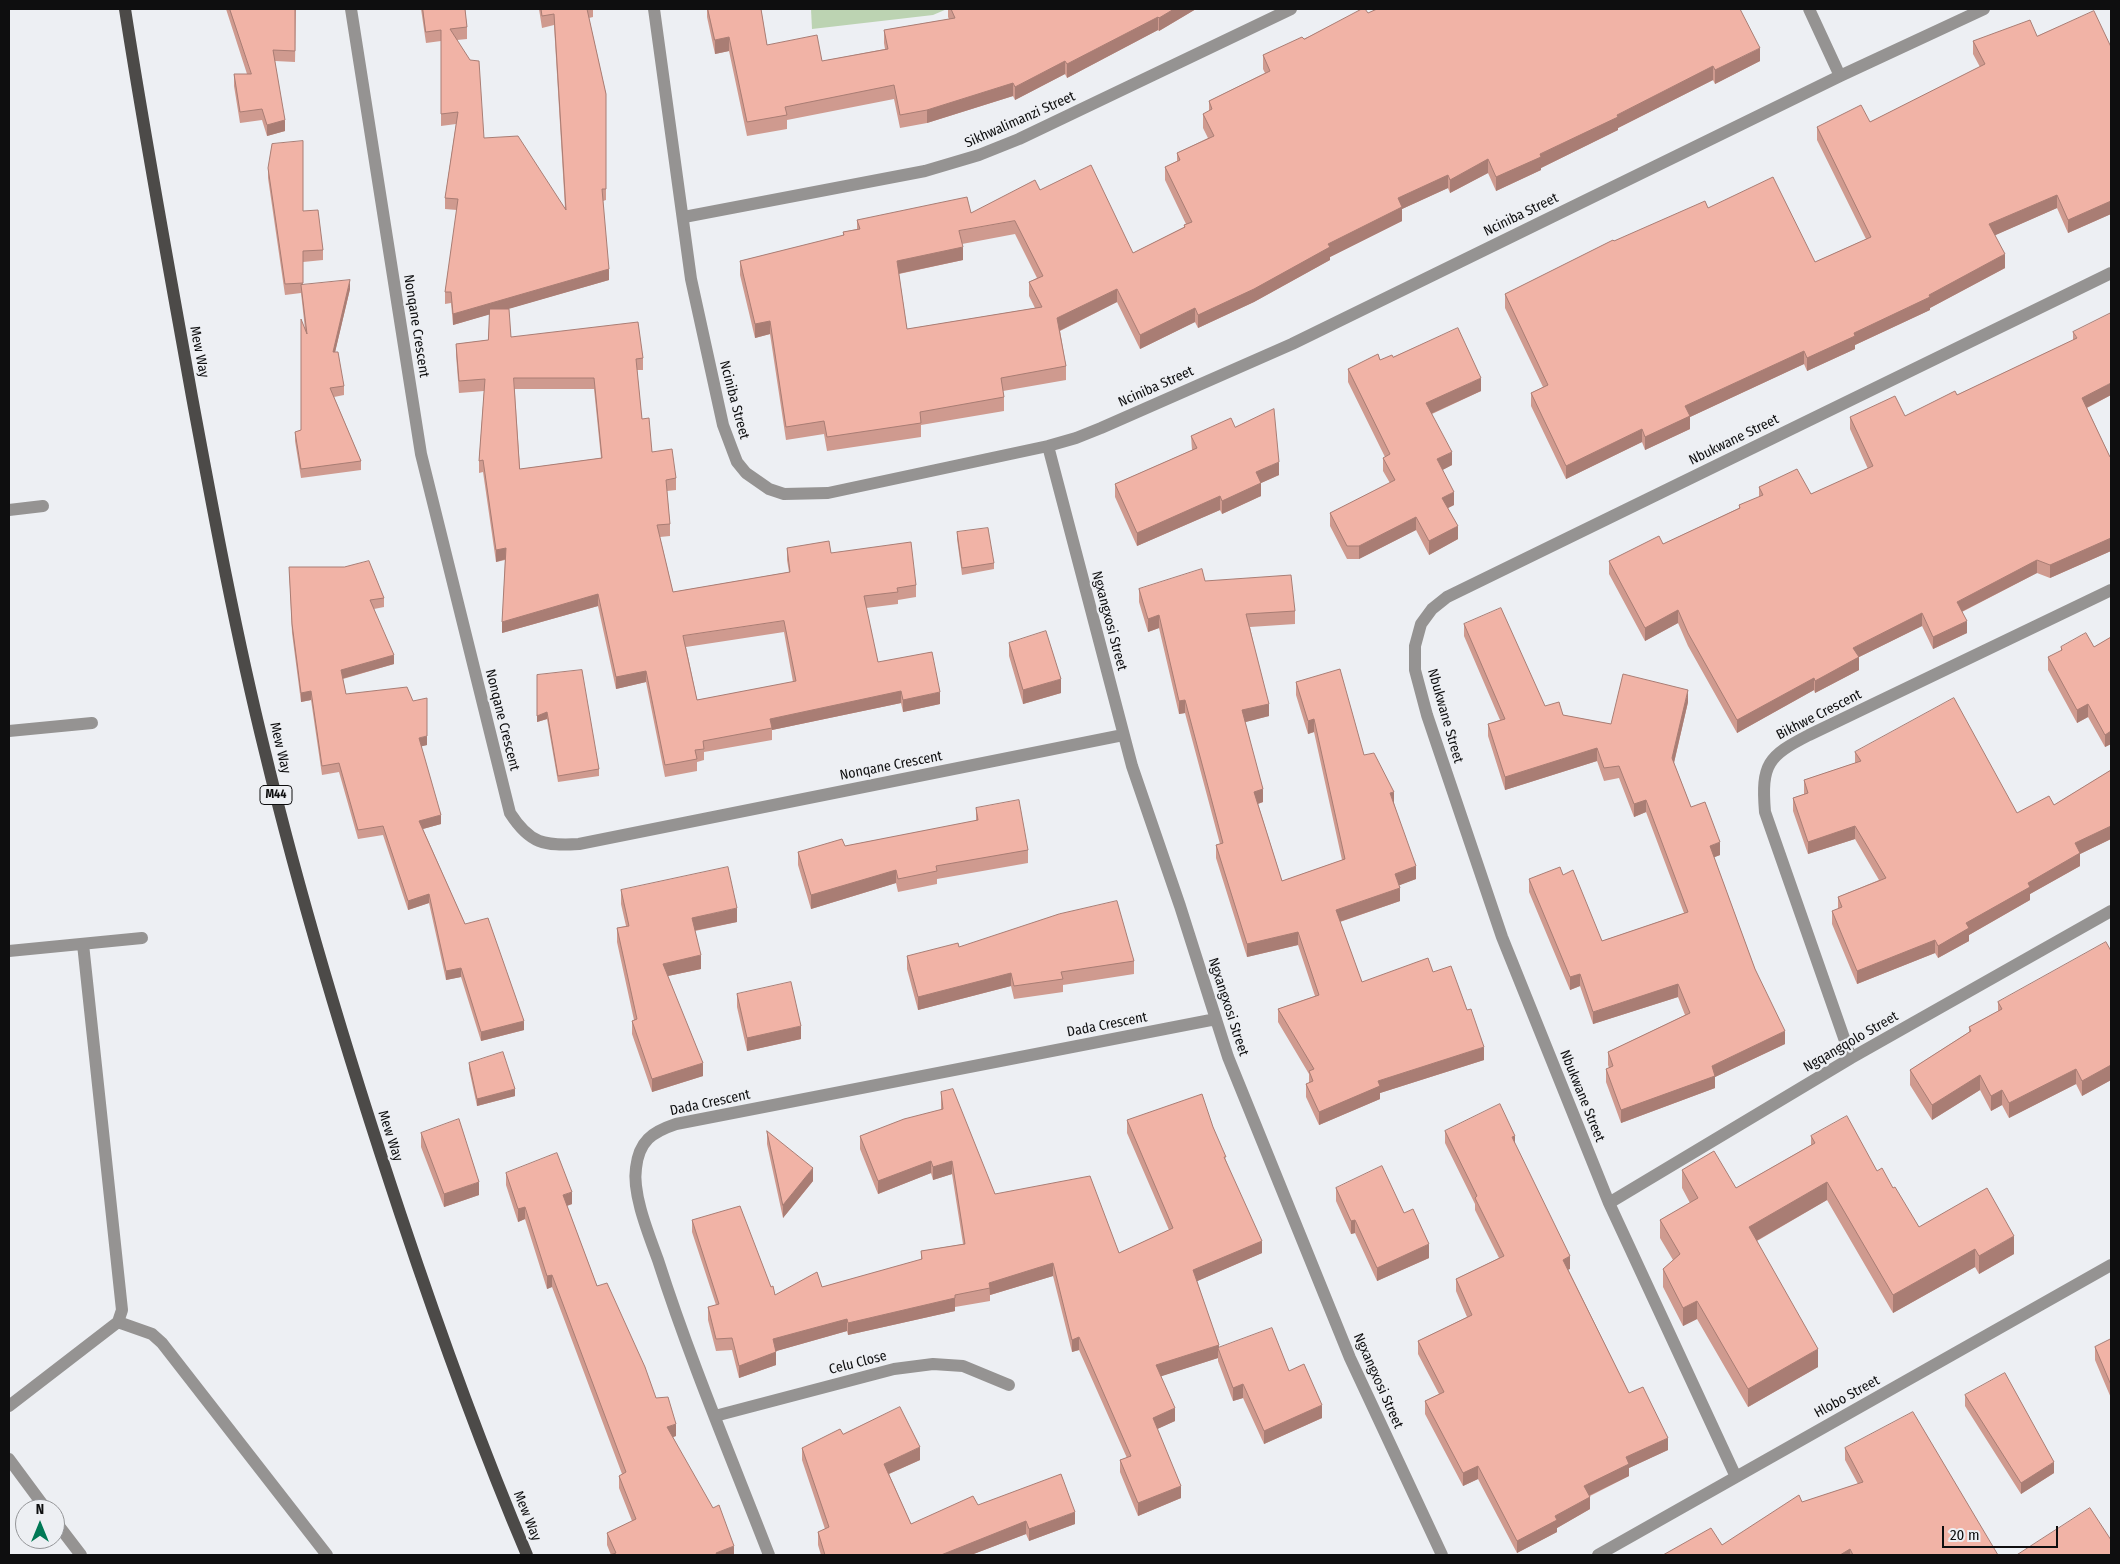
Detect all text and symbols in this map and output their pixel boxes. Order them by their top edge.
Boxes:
street label: Sikhwalimanzi Street [962,88,1078,152]
street label: Nciniba Street [1481,190,1561,240]
street label: Nonqane Crescent [400,273,432,379]
street label: Mew Way [186,325,212,379]
street label: Nciniba Street [715,359,753,441]
street label: Nciniba Street [1116,363,1196,411]
street label: Nbukwane Street [1686,411,1782,469]
street label: Ngxangxosi Street [1088,569,1130,673]
street label: Nonqane Crescent [481,667,523,773]
street label: Nbukwane Street [1423,667,1467,765]
street label: Bikhwe Crescent [1774,686,1864,744]
street label: Mew Way [266,721,294,775]
street label: Nonqane Crescent [838,748,944,784]
road number: M44 [260,786,292,804]
street label: Ngxangxosi Street [1204,956,1252,1058]
street label: Ngqangqolo Street [1801,1008,1901,1076]
street label: Dada Crescent [1065,1009,1149,1041]
street label: Nbukwane Street [1556,1048,1608,1144]
street label: Dada Crescent [668,1086,752,1120]
street label: Mew Way [374,1109,406,1163]
street label: Ngxangxosi Street [1349,1331,1407,1431]
street label: Celu Close [827,1348,889,1378]
street label: Hlobo Street [1811,1372,1883,1422]
street label: Mew Way [509,1489,545,1543]
north arrow [15,1499,65,1549]
text: N [36,1501,44,1518]
scale bar [1945,1516,2061,1548]
text: 20 m [1950,1526,1980,1544]

